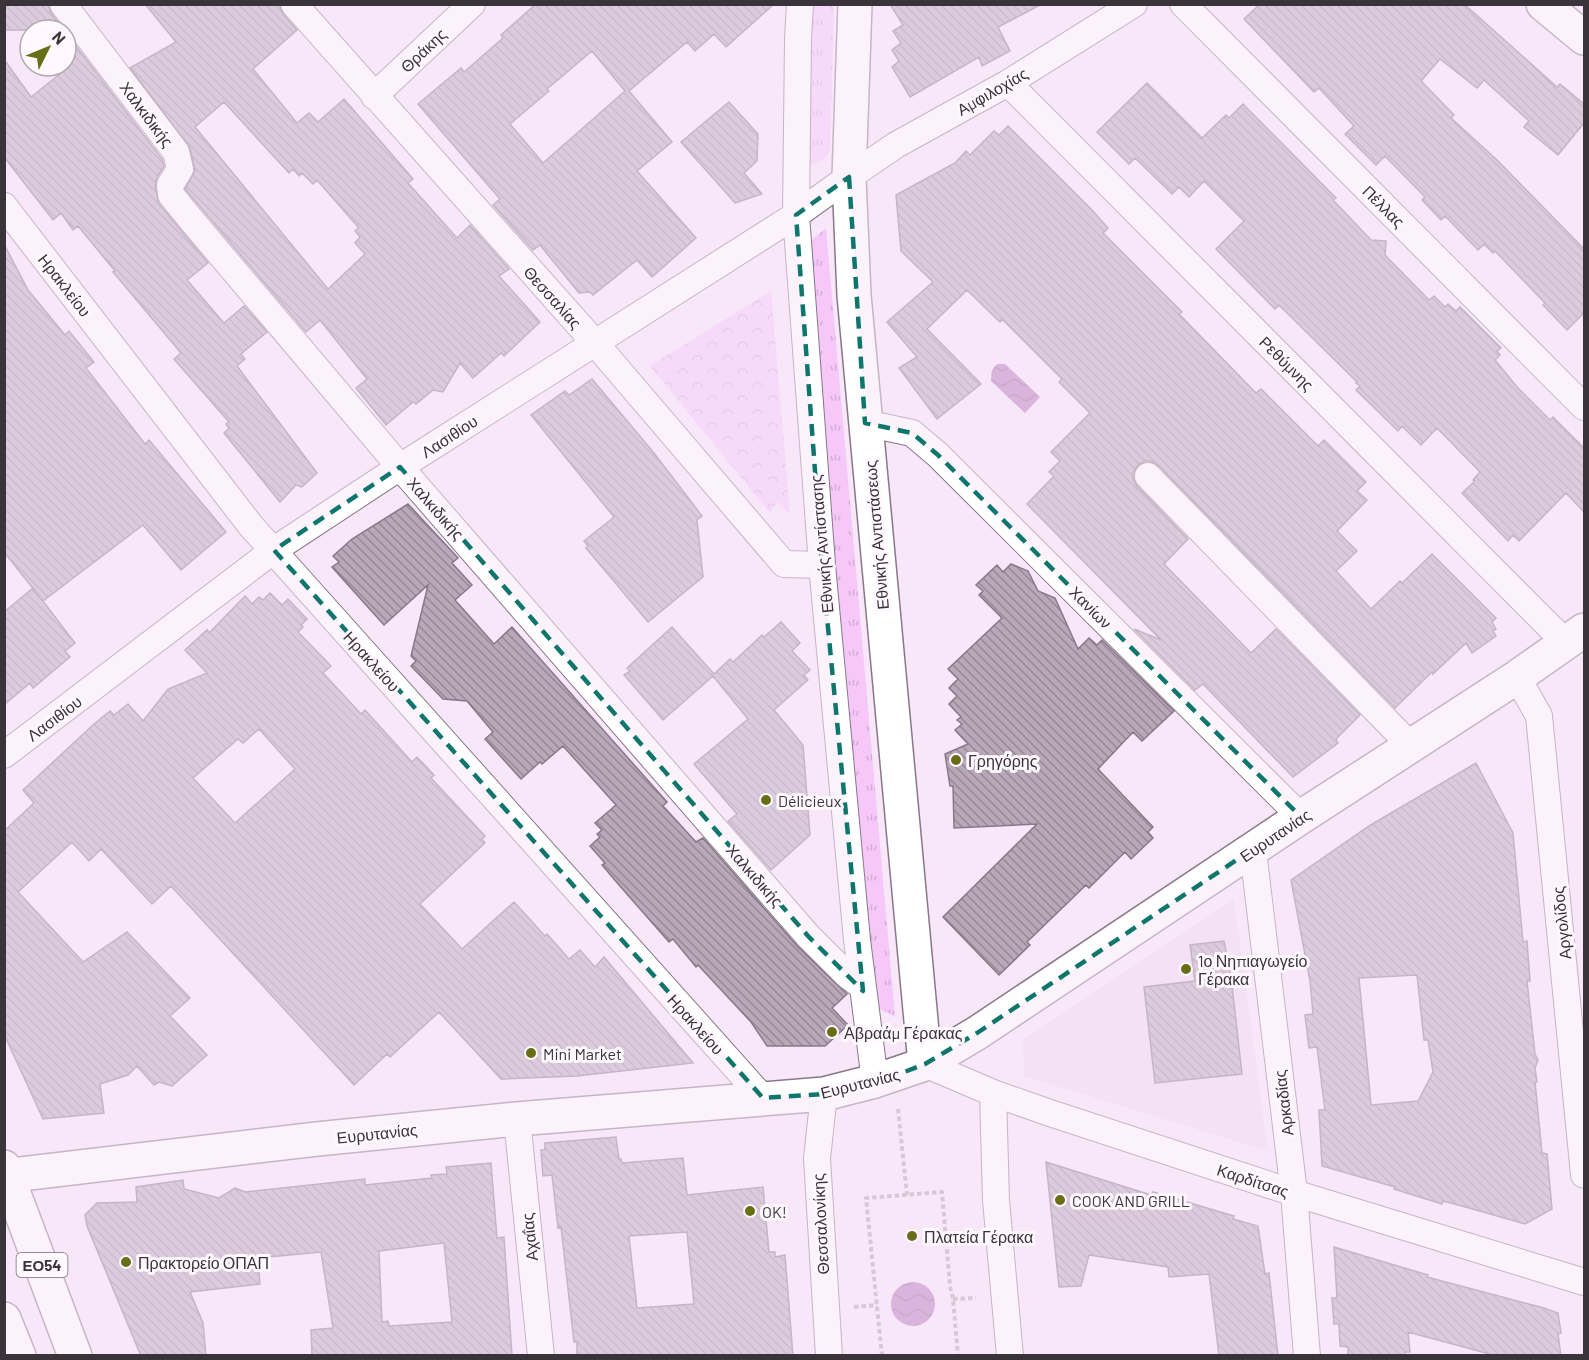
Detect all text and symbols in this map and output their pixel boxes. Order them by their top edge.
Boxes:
north arrow [18,18,78,78]
street label: Θράκης [396,24,450,76]
text: N [49,27,70,48]
street label: Αμφιλοχίας [953,63,1031,119]
street label: Χαλκιδικής [116,78,178,151]
street label: Πέλλας [1359,181,1409,231]
street label: Ηρακλείου [35,250,95,320]
street label: Θεσσαλίας [520,262,586,332]
street label: Ρεθύμνης [1256,332,1318,394]
street label: Λασιθίου [417,411,481,461]
street label: Εθνικής Αντιστάσεως [860,459,892,610]
street label: Χαλκιδικής [404,473,468,543]
street label: Εθνικής Αντίστασης [805,474,837,614]
street label: Χανίων [1066,582,1116,632]
street label: Ηρακλείου [340,627,404,695]
street label: Λασιθίου [23,691,85,745]
place label: Γρηγόρης [968,751,1038,770]
marker: Γρηγόρης [949,753,963,767]
place label: Délicieux [778,791,842,810]
marker: Délicieux [759,793,773,807]
street label: Ευρυτανίας [1236,804,1314,866]
street label: Χαλκιδικής [723,840,787,910]
street label: Αργολίδος [1548,885,1574,961]
place label: 1ο Νηπιαγωγείο Γέρακα [1198,951,1307,988]
marker: 1ο Νηπιαγωγείο Γέρακα [1179,962,1193,976]
street label: Ηρακλείου [664,990,728,1058]
place label: Αβραάμ Γέρακας [844,1023,963,1042]
marker: Αβραάμ Γέρακας [825,1025,839,1039]
place label: Mini Market [543,1044,622,1063]
marker: Mini Market [524,1046,538,1060]
street label: Ευρυτανίας [818,1064,902,1102]
street label: Αρκαδίας [1269,1069,1296,1137]
street label: Ευρυτανίας [336,1119,419,1147]
street label: Καρδίτσας [1215,1159,1292,1201]
street label: Θεσσαλονίκης [808,1173,832,1275]
place label: COOK AND GRILL [1072,1191,1190,1210]
marker: COOK AND GRILL [1053,1193,1067,1207]
place label: OK! [762,1202,787,1221]
marker: OK! [743,1204,757,1218]
street label: Αχαΐας [517,1212,541,1262]
place label: Πλατεία Γέρακα [924,1227,1033,1246]
marker: Πλατεία Γέρακα [905,1229,919,1243]
road number: ΕΟ54 [16,1253,68,1277]
place label: Πρακτορείο ΟΠΑΠ [138,1253,269,1272]
marker: Πρακτορείο ΟΠΑΠ [119,1255,133,1269]

